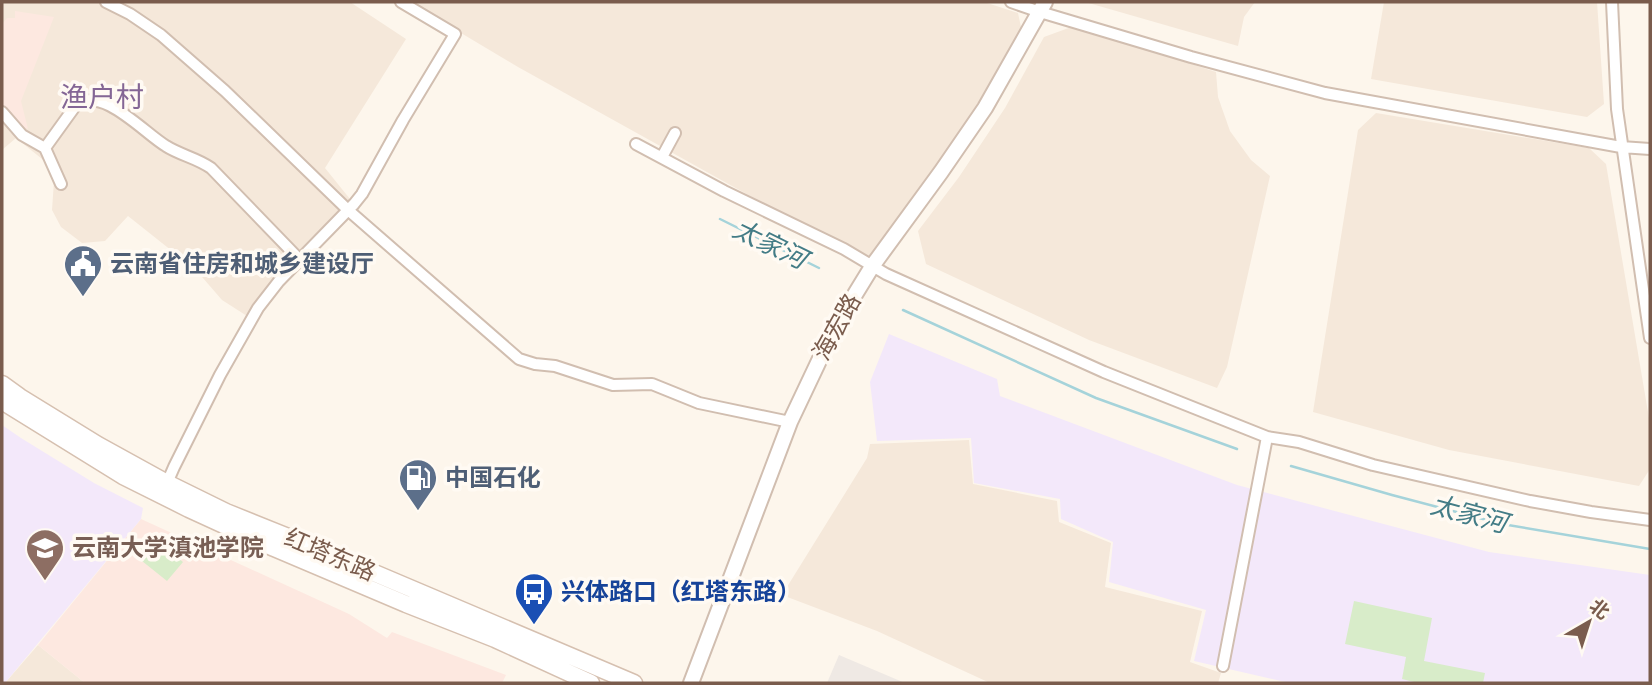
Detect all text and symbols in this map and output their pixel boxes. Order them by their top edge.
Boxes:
district label: 渔户村 [60,77,144,115]
water label: 太家河 [727,210,818,279]
public building icon: 云南省住房和城乡建设厅 [62,243,104,298]
place label: 云南省住房和城乡建设厅 [110,246,374,279]
street label: 海宏路 [804,287,868,366]
fuel station icon: 中国石化 [397,457,439,512]
place label: 中国石化 [445,460,541,493]
water label: 太家河 [1427,486,1516,542]
street label: 红塔东路 [280,520,381,588]
school or university icon: 云南大学滇池学院 [24,527,66,582]
place label: 云南大学滇池学院 [72,530,264,563]
bus stop icon: 兴体路口（红塔东路） [513,571,555,626]
place label: 兴体路口（红塔东路） [561,574,801,607]
north arrow [1554,587,1624,657]
text: 北 [1584,593,1615,625]

